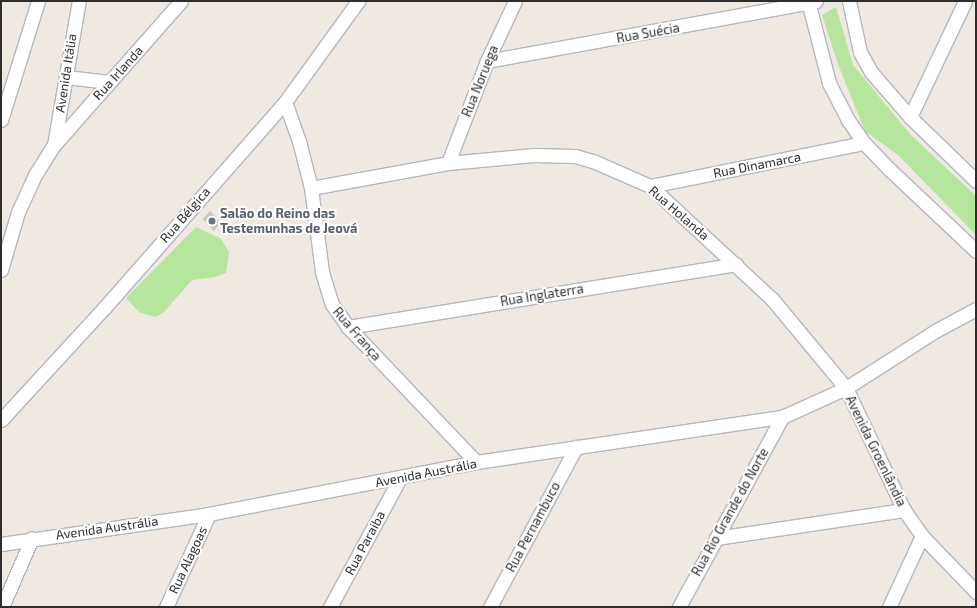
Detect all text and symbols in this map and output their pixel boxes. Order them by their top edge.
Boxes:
street label: Rua Suécia [615,20,681,46]
street label: Avenida Itália [52,32,80,114]
street label: Rua Irlanda [90,43,146,103]
street label: Rua Noruega [459,43,501,119]
street label: Rua Dinamarca [712,149,802,181]
street label: Rua Holanda [646,183,712,243]
street label: Rua Bélgica [157,184,213,246]
place label: Salão do Reino das Testemunhas de Jeová [220,206,358,237]
marker: Salão do Reino das Testemunhas de Jeová [207,216,217,226]
street label: Rua Inglaterra [499,281,585,309]
street label: Rua França [330,304,384,364]
street label: Avenida Groenlândia [842,393,910,509]
street label: Rua Rio Grande do Norte [688,445,772,579]
street label: Avenida Austrália [374,455,478,491]
street label: Rua Pernambuco [503,479,563,575]
street label: Rua Paraiba [342,508,388,578]
street label: Avenida Austrália [55,513,159,543]
street label: Rua Alagoas [166,524,210,596]

